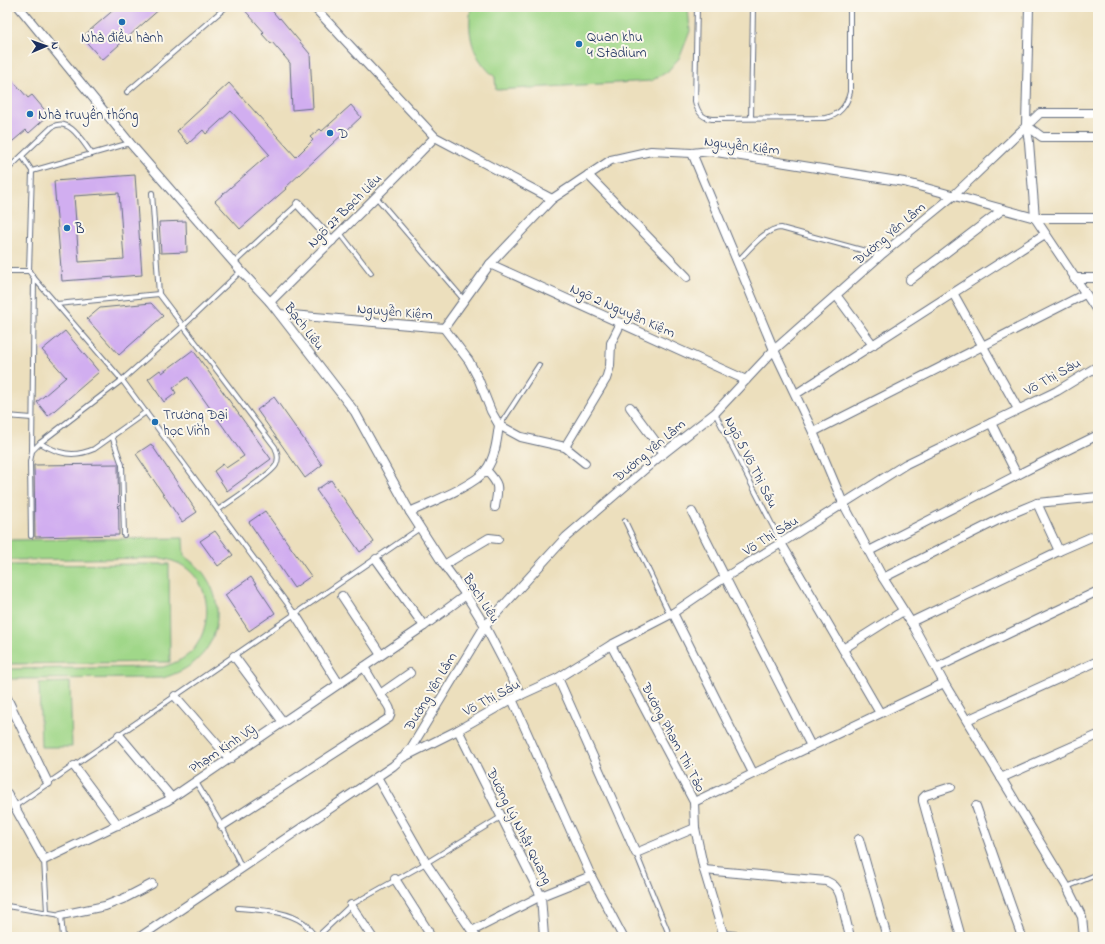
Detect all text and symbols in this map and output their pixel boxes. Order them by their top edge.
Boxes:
marker: Nhà điều hành [117,17,127,27]
north arrow [26,26,66,66]
place label: Quan khu 4 Stadium [587,27,647,64]
place label: Nhà điều hành [81,28,163,49]
marker: Quan khu 4 Stadium [574,39,584,49]
text: N [47,42,63,50]
place label: Nhà truyền thống [38,105,138,127]
marker: Nhà truyền thống [25,109,35,119]
place label: D [337,124,348,145]
marker: D [325,128,335,138]
street label: Nguyễn Kiệm [703,131,781,163]
street label: Ngõ 27 Bạch Liêu [303,169,388,254]
street label: Đường Yên Lâm [849,198,931,272]
place label: B [74,219,84,240]
marker: B [62,223,72,233]
street label: Ngõ 2 Nguyễn Kiệm [566,279,678,345]
street label: Bạch Liêu [278,298,329,355]
street label: Nguyễn Kiệm [356,299,434,327]
street label: Võ Thị Sáu [1020,353,1085,402]
place label: Trường Đại học Vinh [163,405,228,442]
street label: Ngõ 5 Võ Thị Sáu [718,413,783,513]
street label: Đường Yên Lâm [609,415,691,489]
marker: Trường Đại học Vinh [150,417,160,427]
street label: Võ Thị Sáu [738,511,803,562]
street label: Bạch Liêu [456,569,505,628]
street label: Đường Yên Lâm [399,648,464,736]
street label: Võ Thị Sáu [458,674,524,723]
street label: Đường Pham Thi Tảo [634,678,710,797]
street label: Phạm Kinh Vỹ [185,719,261,780]
street label: Đường Lý Nhật Quang [479,764,557,889]

